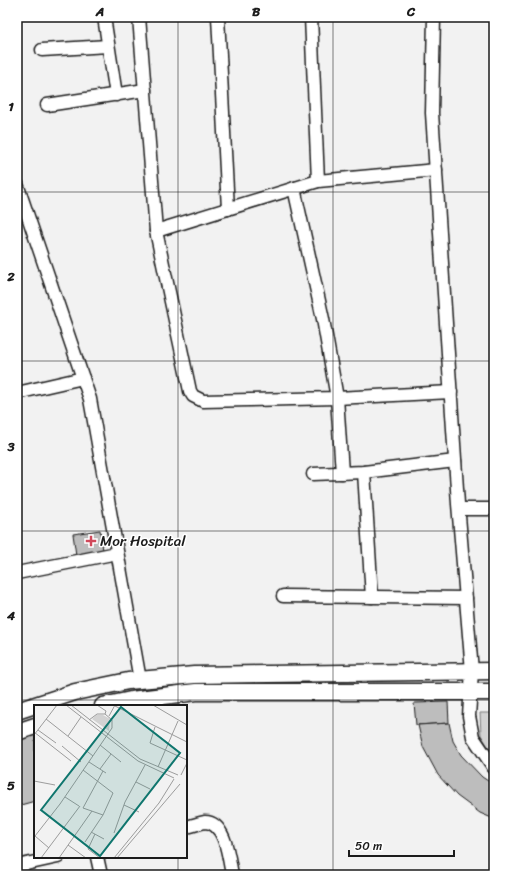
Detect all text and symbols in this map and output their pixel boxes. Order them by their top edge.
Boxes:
text: A [95,0,104,23]
text: B [252,0,261,23]
text: C [406,0,416,23]
text: 1 [8,95,14,118]
text: 2 [6,265,15,288]
text: 3 [6,435,15,458]
place label: Mor Hospital [100,528,186,554]
marker: Mor Hospital [85,535,97,547]
text: 4 [6,604,16,627]
inset map [34,705,187,858]
text: 5 [7,774,15,797]
scale bar [349,832,454,858]
text: 50 m [355,835,382,857]

